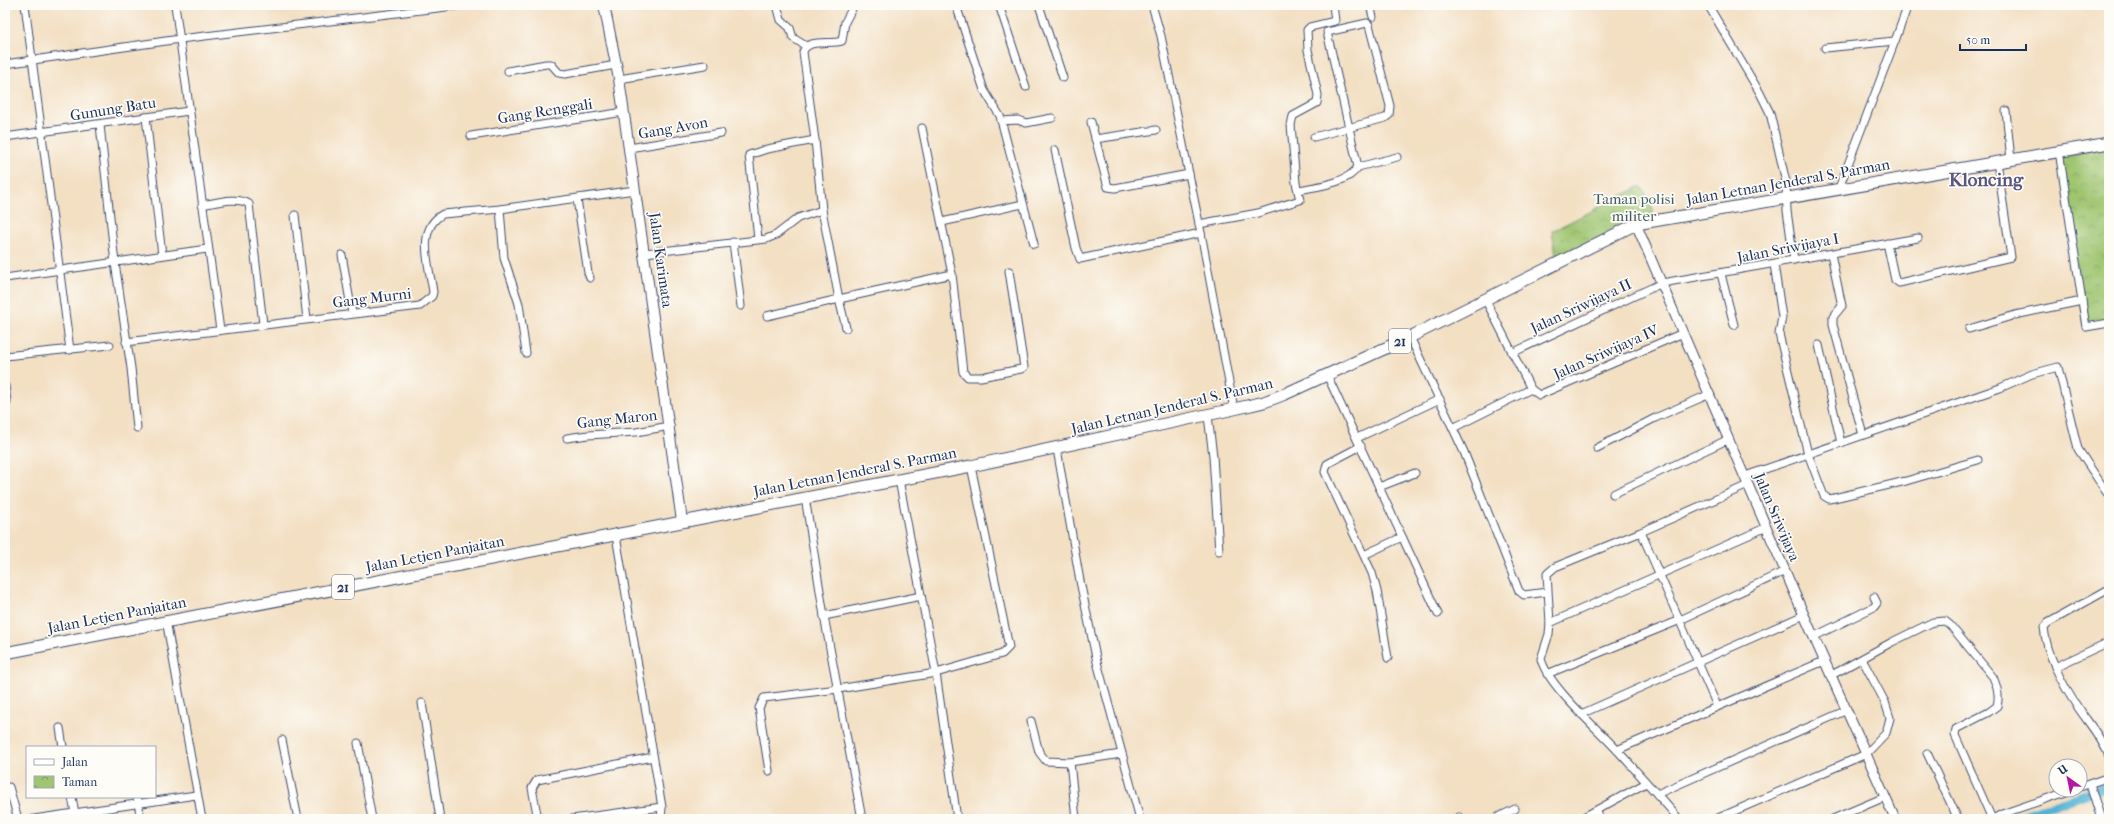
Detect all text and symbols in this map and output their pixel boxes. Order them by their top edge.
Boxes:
scale bar [1960,26,2026,52]
text: 50 m [1966,33,1990,47]
street label: Gunung Batu [69,93,158,125]
street label: Gang Renggali [496,95,594,127]
street label: Gang Avon [637,113,709,143]
street label: Jalan Letnan Jenderal S. Parman [1684,155,1892,209]
district label: Kloncing [1949,169,2024,191]
park label: Taman polisi militer [1593,190,1675,225]
street label: Jalan Karimata [645,210,677,310]
street label: Jalan Sriwijaya I [1734,229,1841,267]
street label: Jalan Sriwijaya II [1527,275,1635,338]
street label: Gang Murni [332,284,413,312]
street label: Jalan Sriwijaya IV [1550,320,1663,384]
road number: 21 [1389,329,1411,353]
street label: Jalan Letnan Jenderal S. Parman [1068,374,1275,438]
street label: Gang Maron [576,406,658,432]
street label: Jalan Letnan Jenderal S. Parman [751,443,958,501]
street label: Jalan Sriwijaya [1750,469,1804,565]
street label: Jalan Letjen Panjaitan [363,532,506,576]
road number: 21 [332,575,354,599]
street label: Jalan Letjen Panjaitan [45,593,188,637]
legend [26,746,156,798]
text: Jalan [61,755,88,769]
north arrow [2048,758,2088,798]
text: U [2055,762,2070,778]
text: Taman [62,775,97,789]

